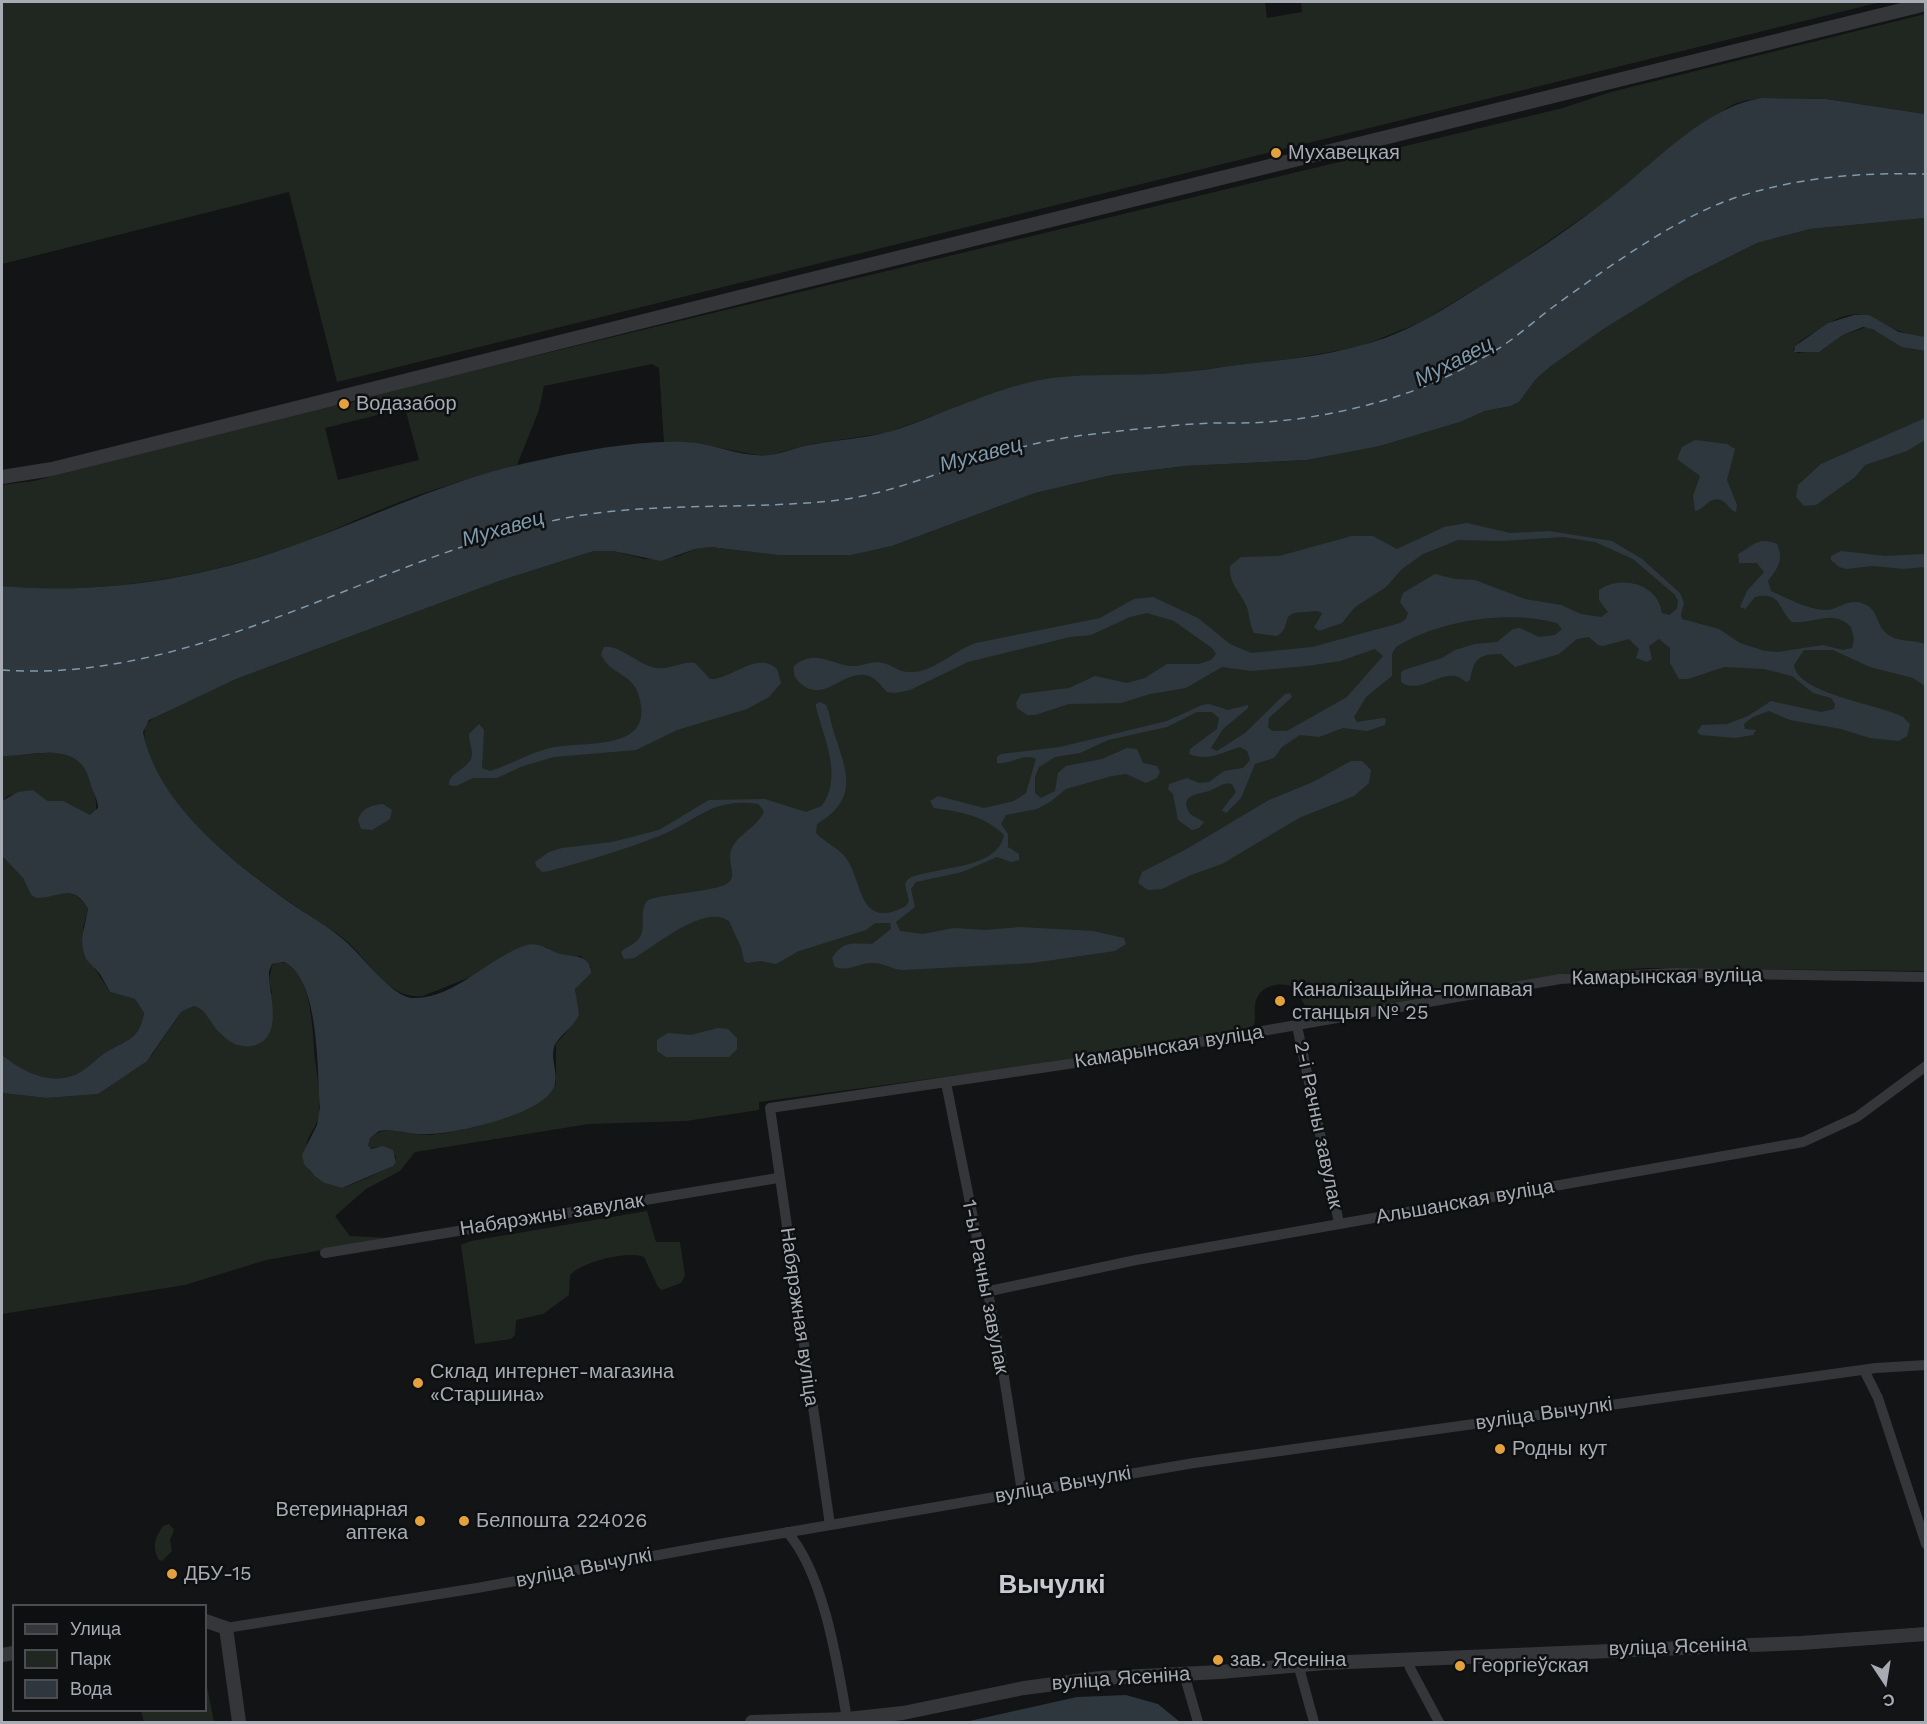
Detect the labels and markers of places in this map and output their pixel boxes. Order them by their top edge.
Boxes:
place label: Мухавецкая [1288,141,1400,165]
marker: Мухавецкая [1269,146,1283,160]
place label: Водазабор [356,392,457,416]
marker: Водазабор [337,397,351,411]
place label: Каналізацыйна-помпавая станцыя № 25 [1292,978,1533,1025]
marker: Каналізацыйна-помпавая станцыя № 25 [1273,994,1287,1008]
place label: Склад интернет-магазина «Старшина» [430,1360,674,1407]
marker: Склад интернет-магазина «Старшина» [411,1376,425,1390]
place label: Родны кут [1512,1437,1607,1461]
marker: Родны кут [1493,1442,1507,1456]
place label: Ветеринарная аптека [276,1498,408,1545]
place label: Белпошта 224026 [476,1509,647,1533]
marker: Ветеринарная аптека [413,1514,427,1528]
marker: Белпошта 224026 [457,1514,471,1528]
place label: ДБУ-15 [184,1562,252,1586]
marker: ДБУ-15 [165,1567,179,1581]
place label: зав. Ясеніна [1230,1648,1346,1672]
marker: зав. Ясеніна [1211,1653,1225,1667]
place label: Георгіеўская [1472,1654,1589,1678]
marker: Георгіеўская [1453,1659,1467,1673]

